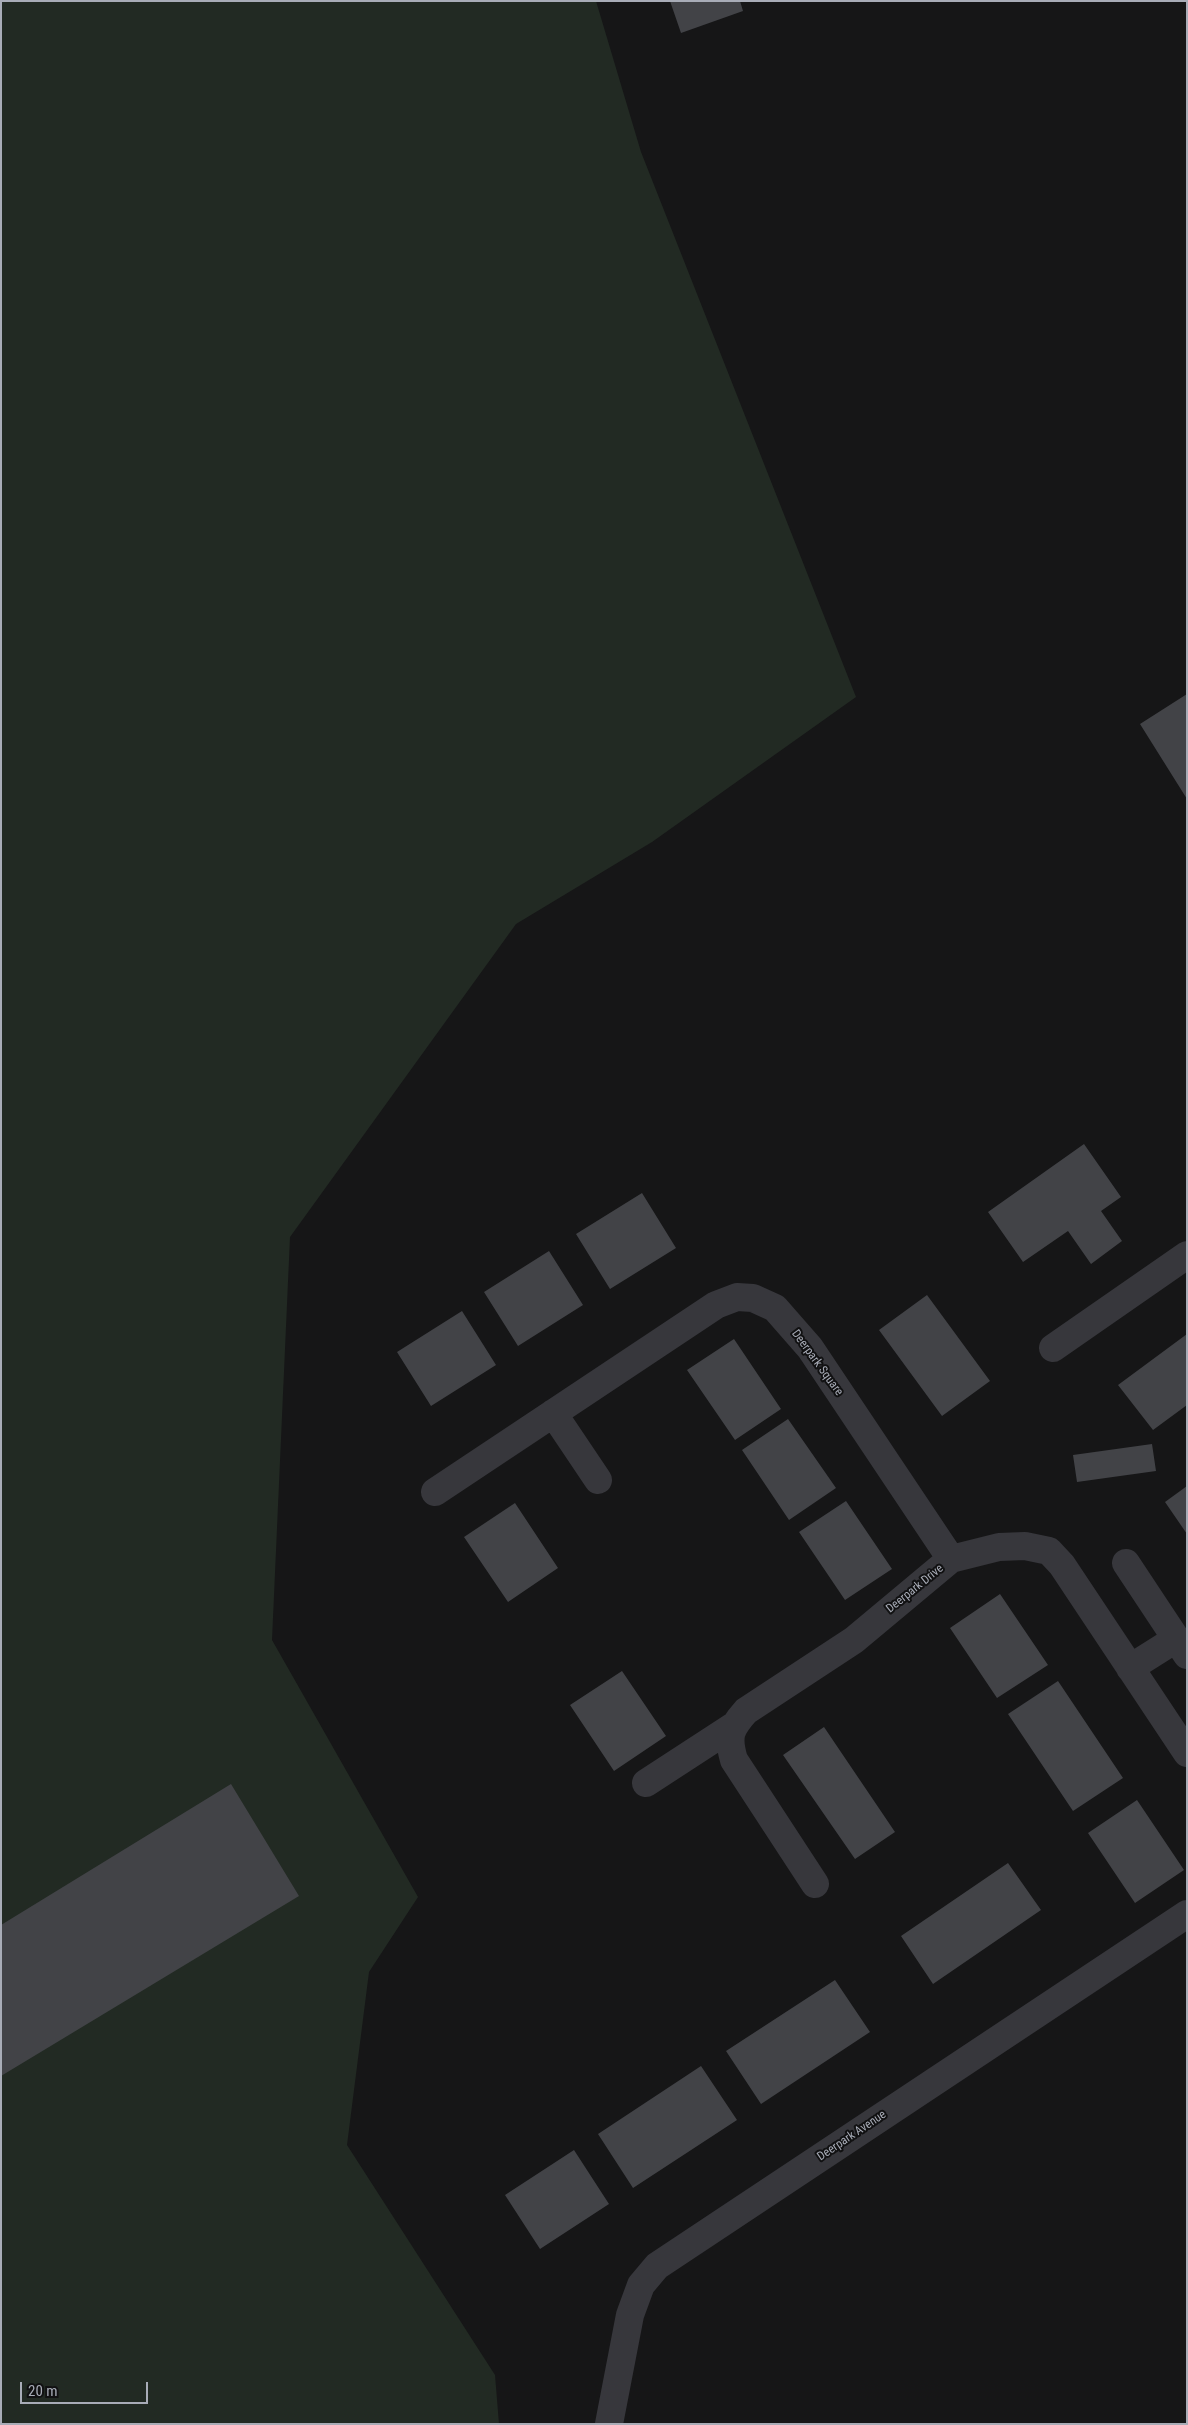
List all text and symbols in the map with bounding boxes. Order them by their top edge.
street label: Deerpark Square [788,1327,846,1399]
street label: Deerpark Drive [884,1562,946,1616]
street label: Deerpark Avenue [815,2108,889,2164]
scale bar [22,2372,150,2404]
text: 20 m [28,2382,58,2400]

